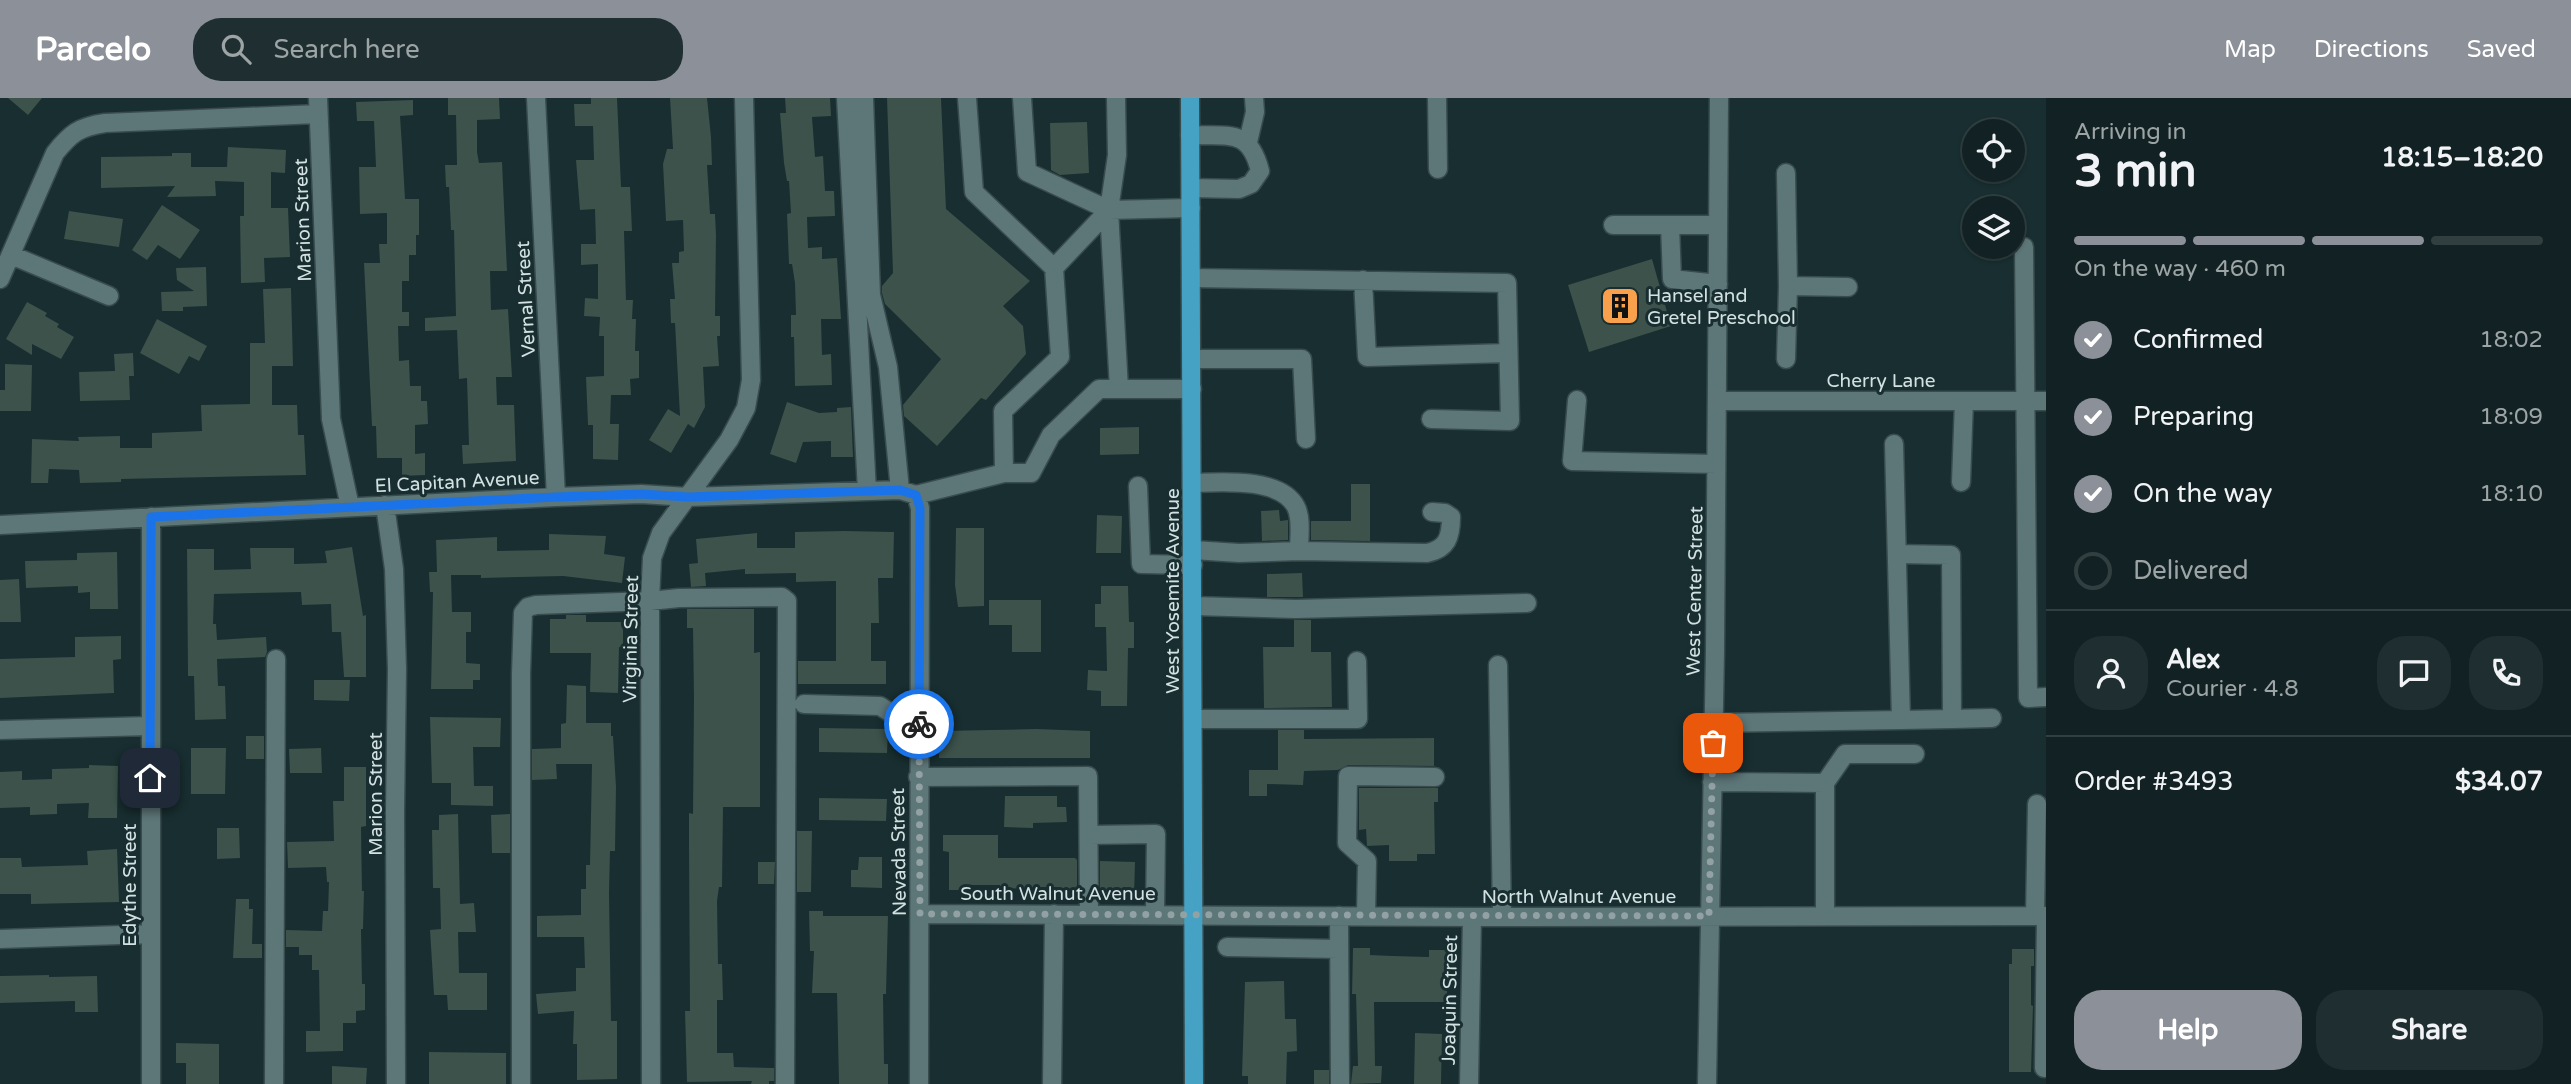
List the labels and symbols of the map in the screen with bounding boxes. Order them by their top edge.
street label: Marion Street [290,158,316,282]
street label: Vernal Street [512,240,540,358]
building icon: Hansel and Gretel Preschool [1599,285,1641,327]
place label: Hansel and Gretel Preschool [1647,285,1796,329]
street label: Cherry Lane [1826,370,1936,392]
street label: El Capitan Avenue [374,467,540,497]
street label: West Yosemite Avenue [1162,488,1184,694]
street label: West Center Street [1683,506,1707,676]
street label: Virginia Street [619,575,643,703]
courier [884,689,954,759]
pin [1683,713,1743,773]
street label: Marion Street [365,732,387,856]
pin [120,748,180,808]
street label: Nevada Street [887,788,911,916]
street label: Edythe Street [119,823,141,947]
street label: South Walnut Avenue [960,883,1156,905]
street label: North Walnut Avenue [1482,886,1676,908]
street label: Joaquin Street [1438,935,1462,1065]

